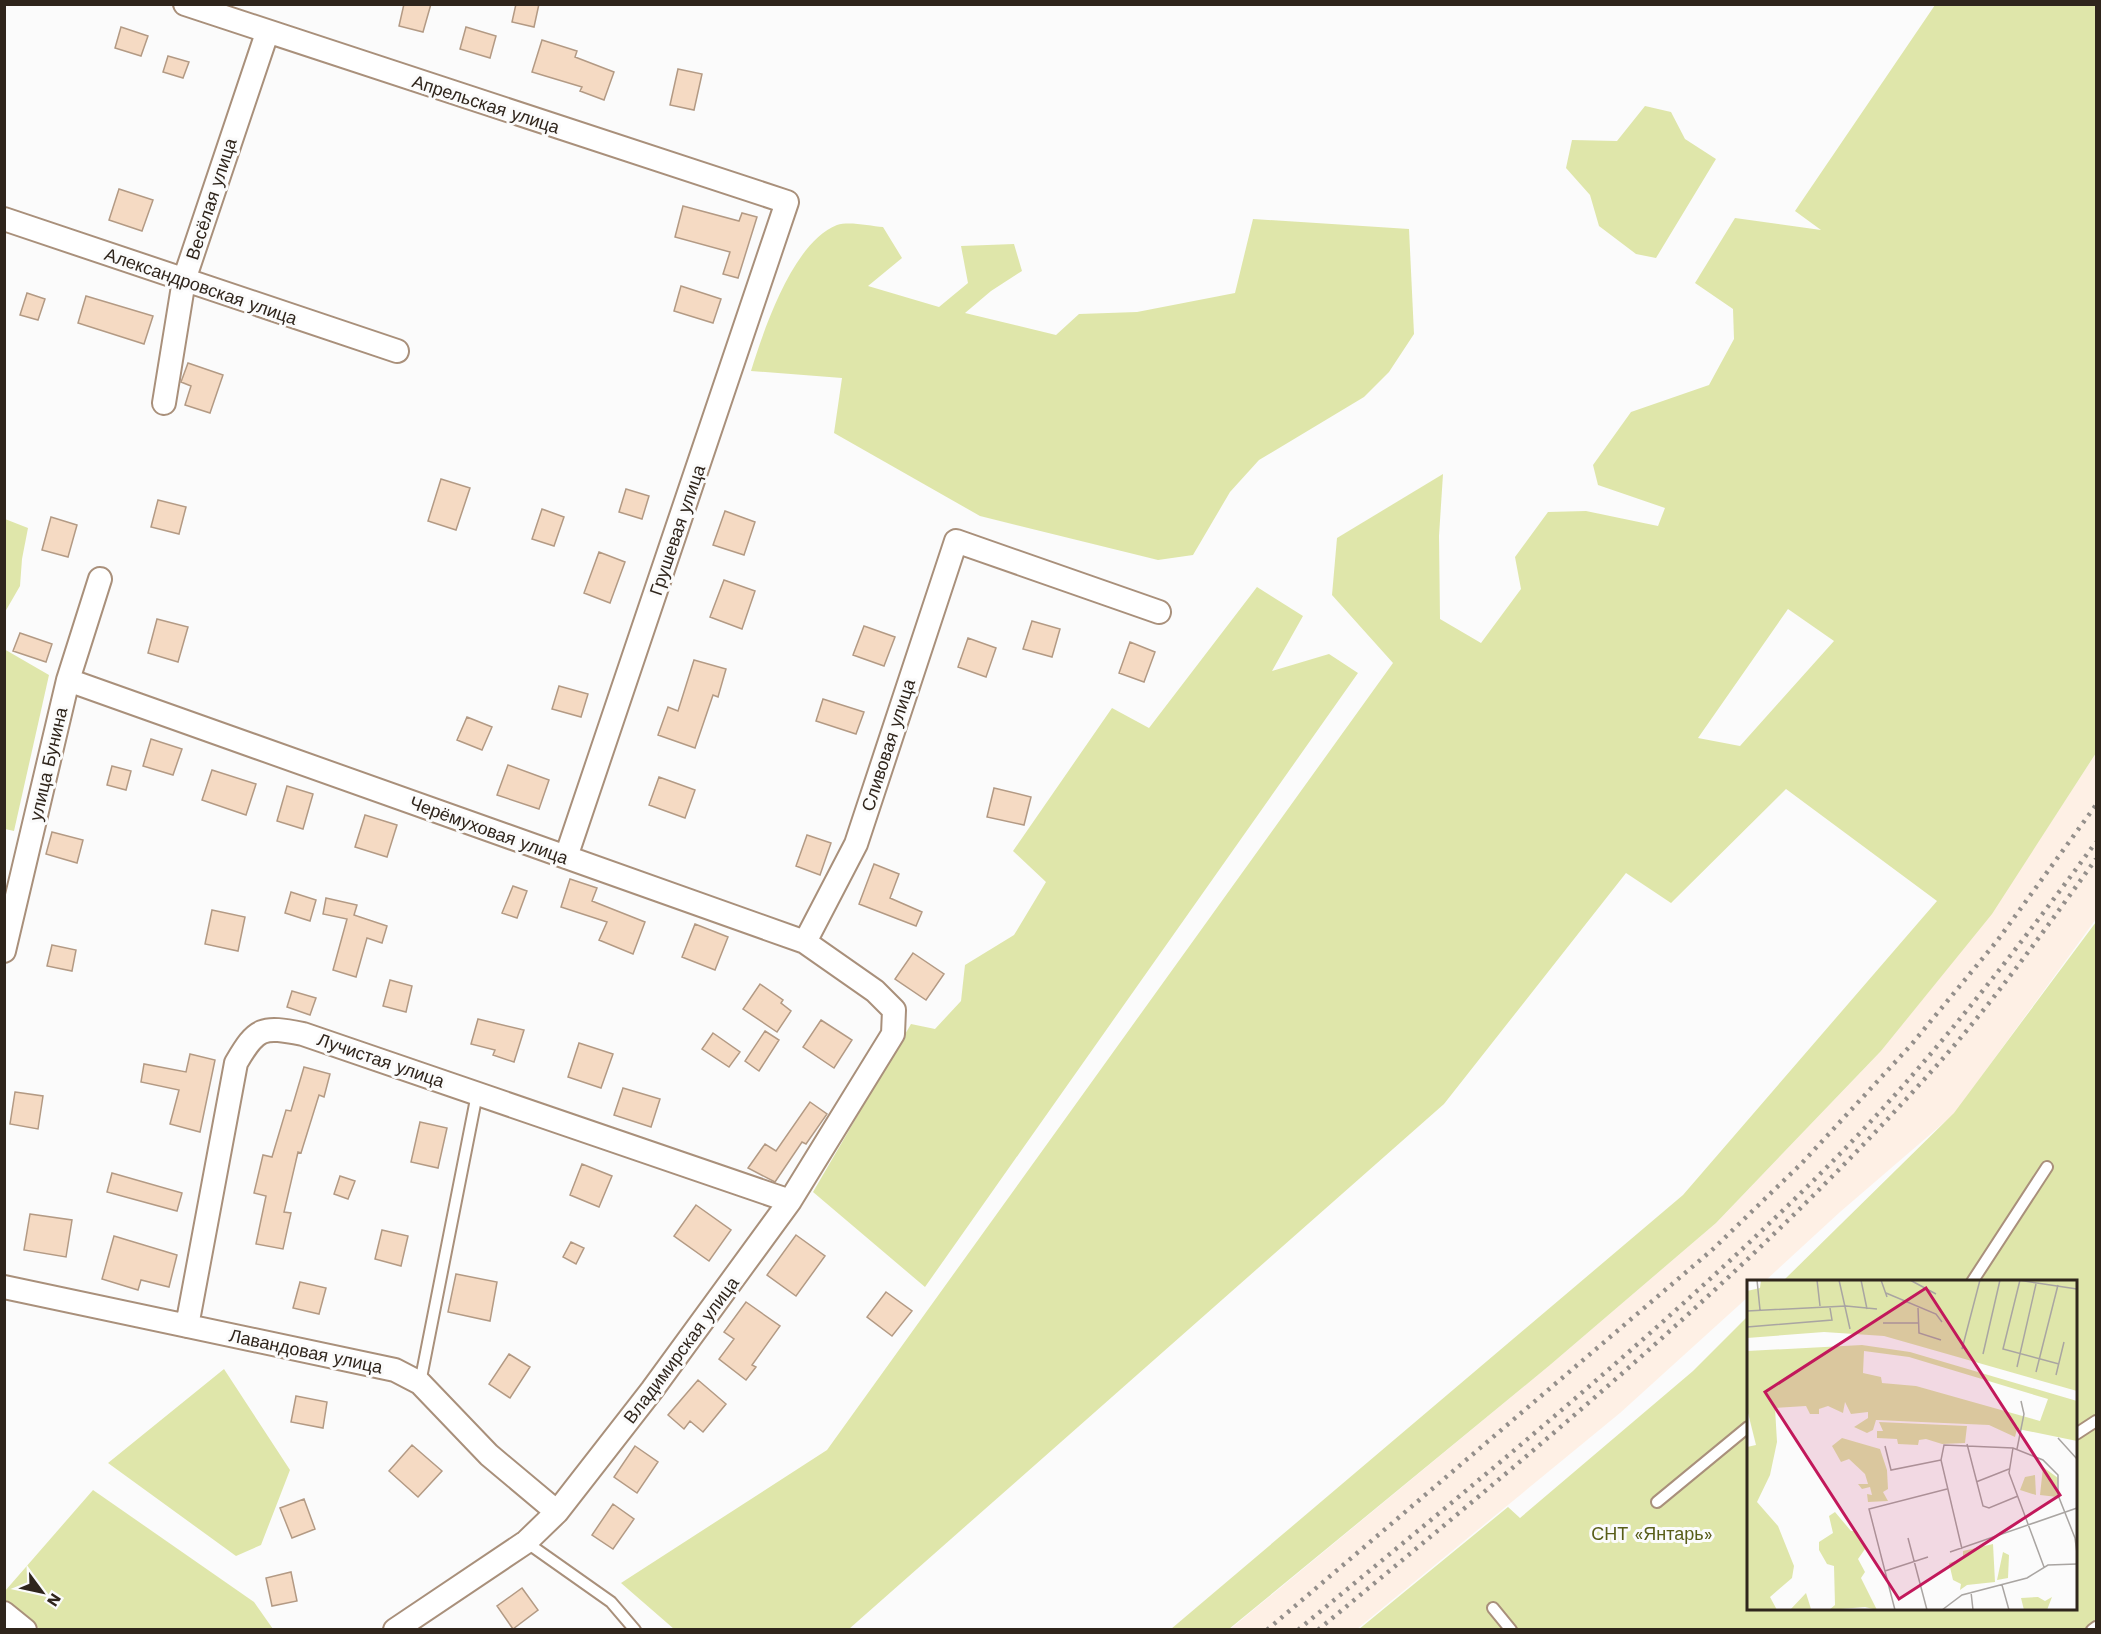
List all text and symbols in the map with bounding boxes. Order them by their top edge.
street label: Апрельская улица [410,70,563,138]
street label: Весёлая улица [181,134,241,263]
street label: Александровская улица [102,243,301,329]
street label: Грушевая улица [645,461,710,598]
street label: Сливовая улица [857,675,920,814]
street label: улица Бунина [25,704,71,823]
street label: Черёмуховая улица [407,792,572,869]
street label: Лучистая улица [315,1028,448,1092]
street label: Владимирская улица [619,1272,744,1427]
inset map [1747,1280,2077,1610]
street label: Лавандовая улица [227,1324,386,1378]
park label: СНТ «Янтарь» [1591,1523,1713,1544]
north arrow [12,1562,72,1622]
text: N [43,1590,65,1610]

